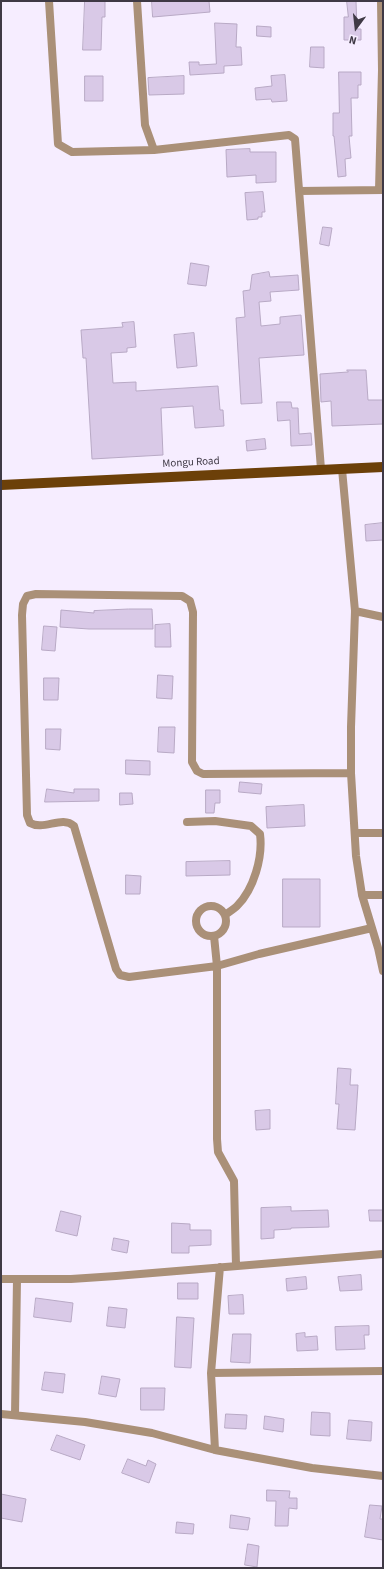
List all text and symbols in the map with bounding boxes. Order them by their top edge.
north arrow [336,8,376,48]
text: N [347,32,358,48]
street label: Mongu Road [162,455,220,471]

